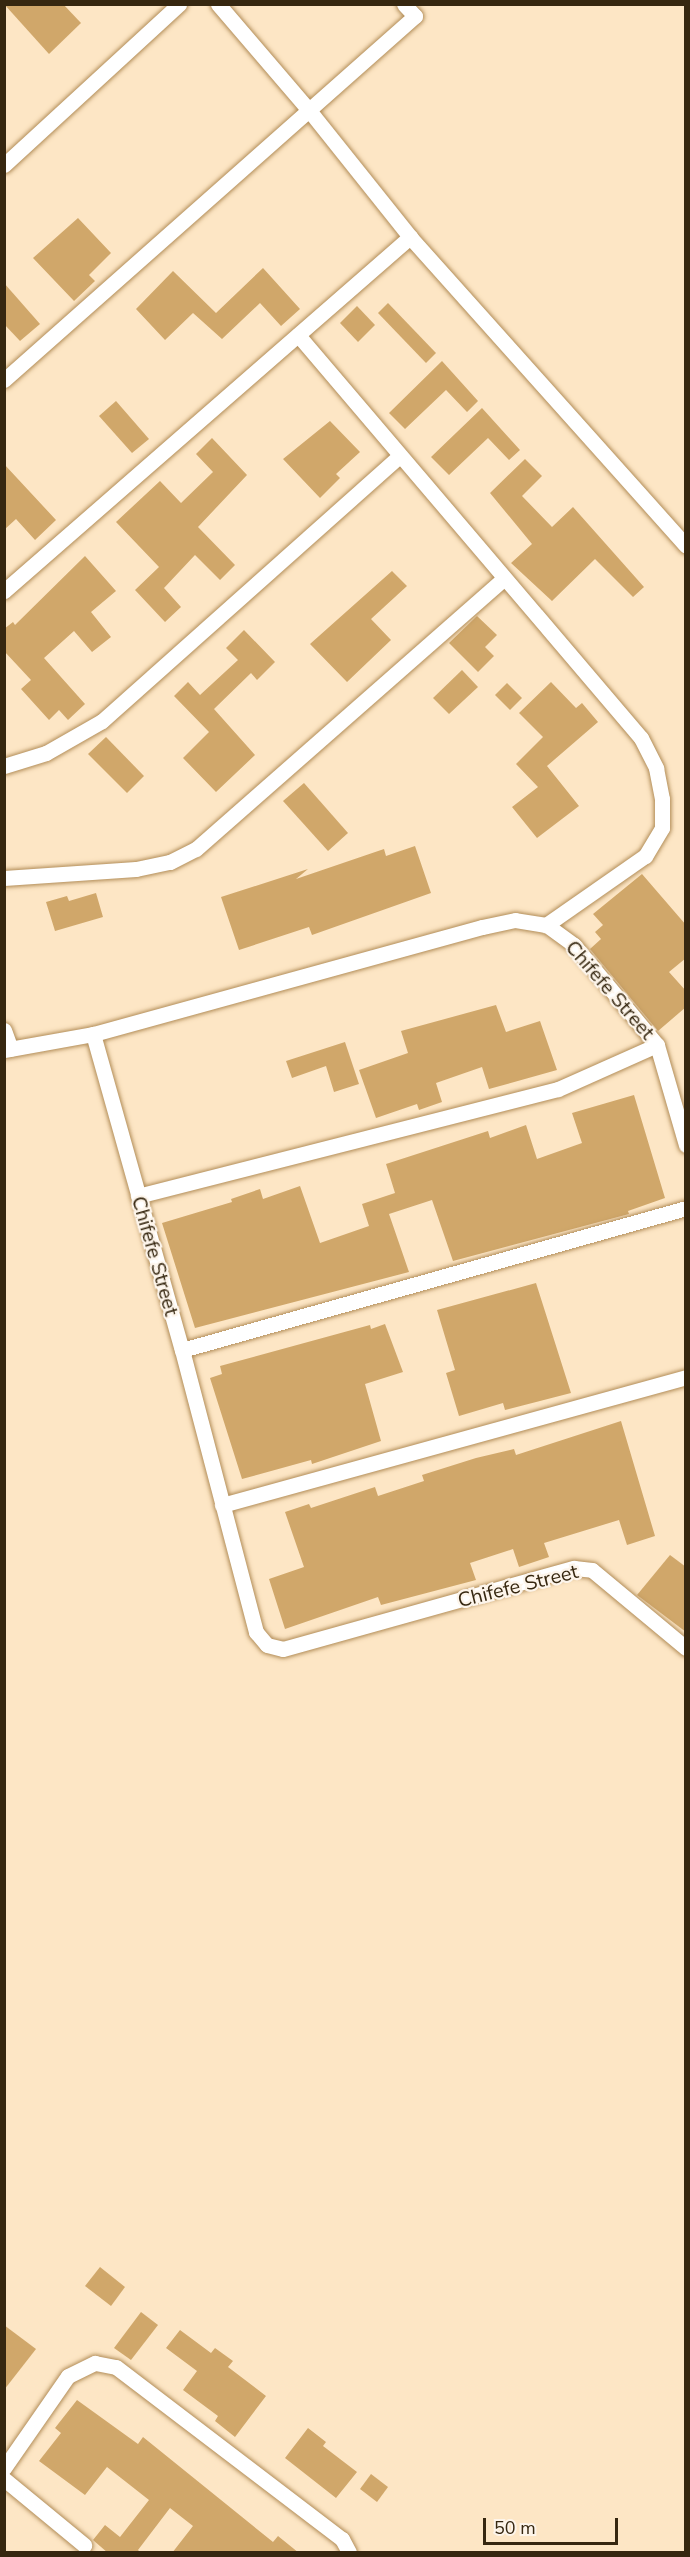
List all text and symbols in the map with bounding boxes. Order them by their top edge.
street label: Chifefe Street [561,936,659,1044]
street label: Chifefe Street [126,1193,184,1319]
street label: Chifefe Street [455,1559,581,1613]
scale bar [486,2506,621,2544]
text: 50 m [494,2516,536,2540]

